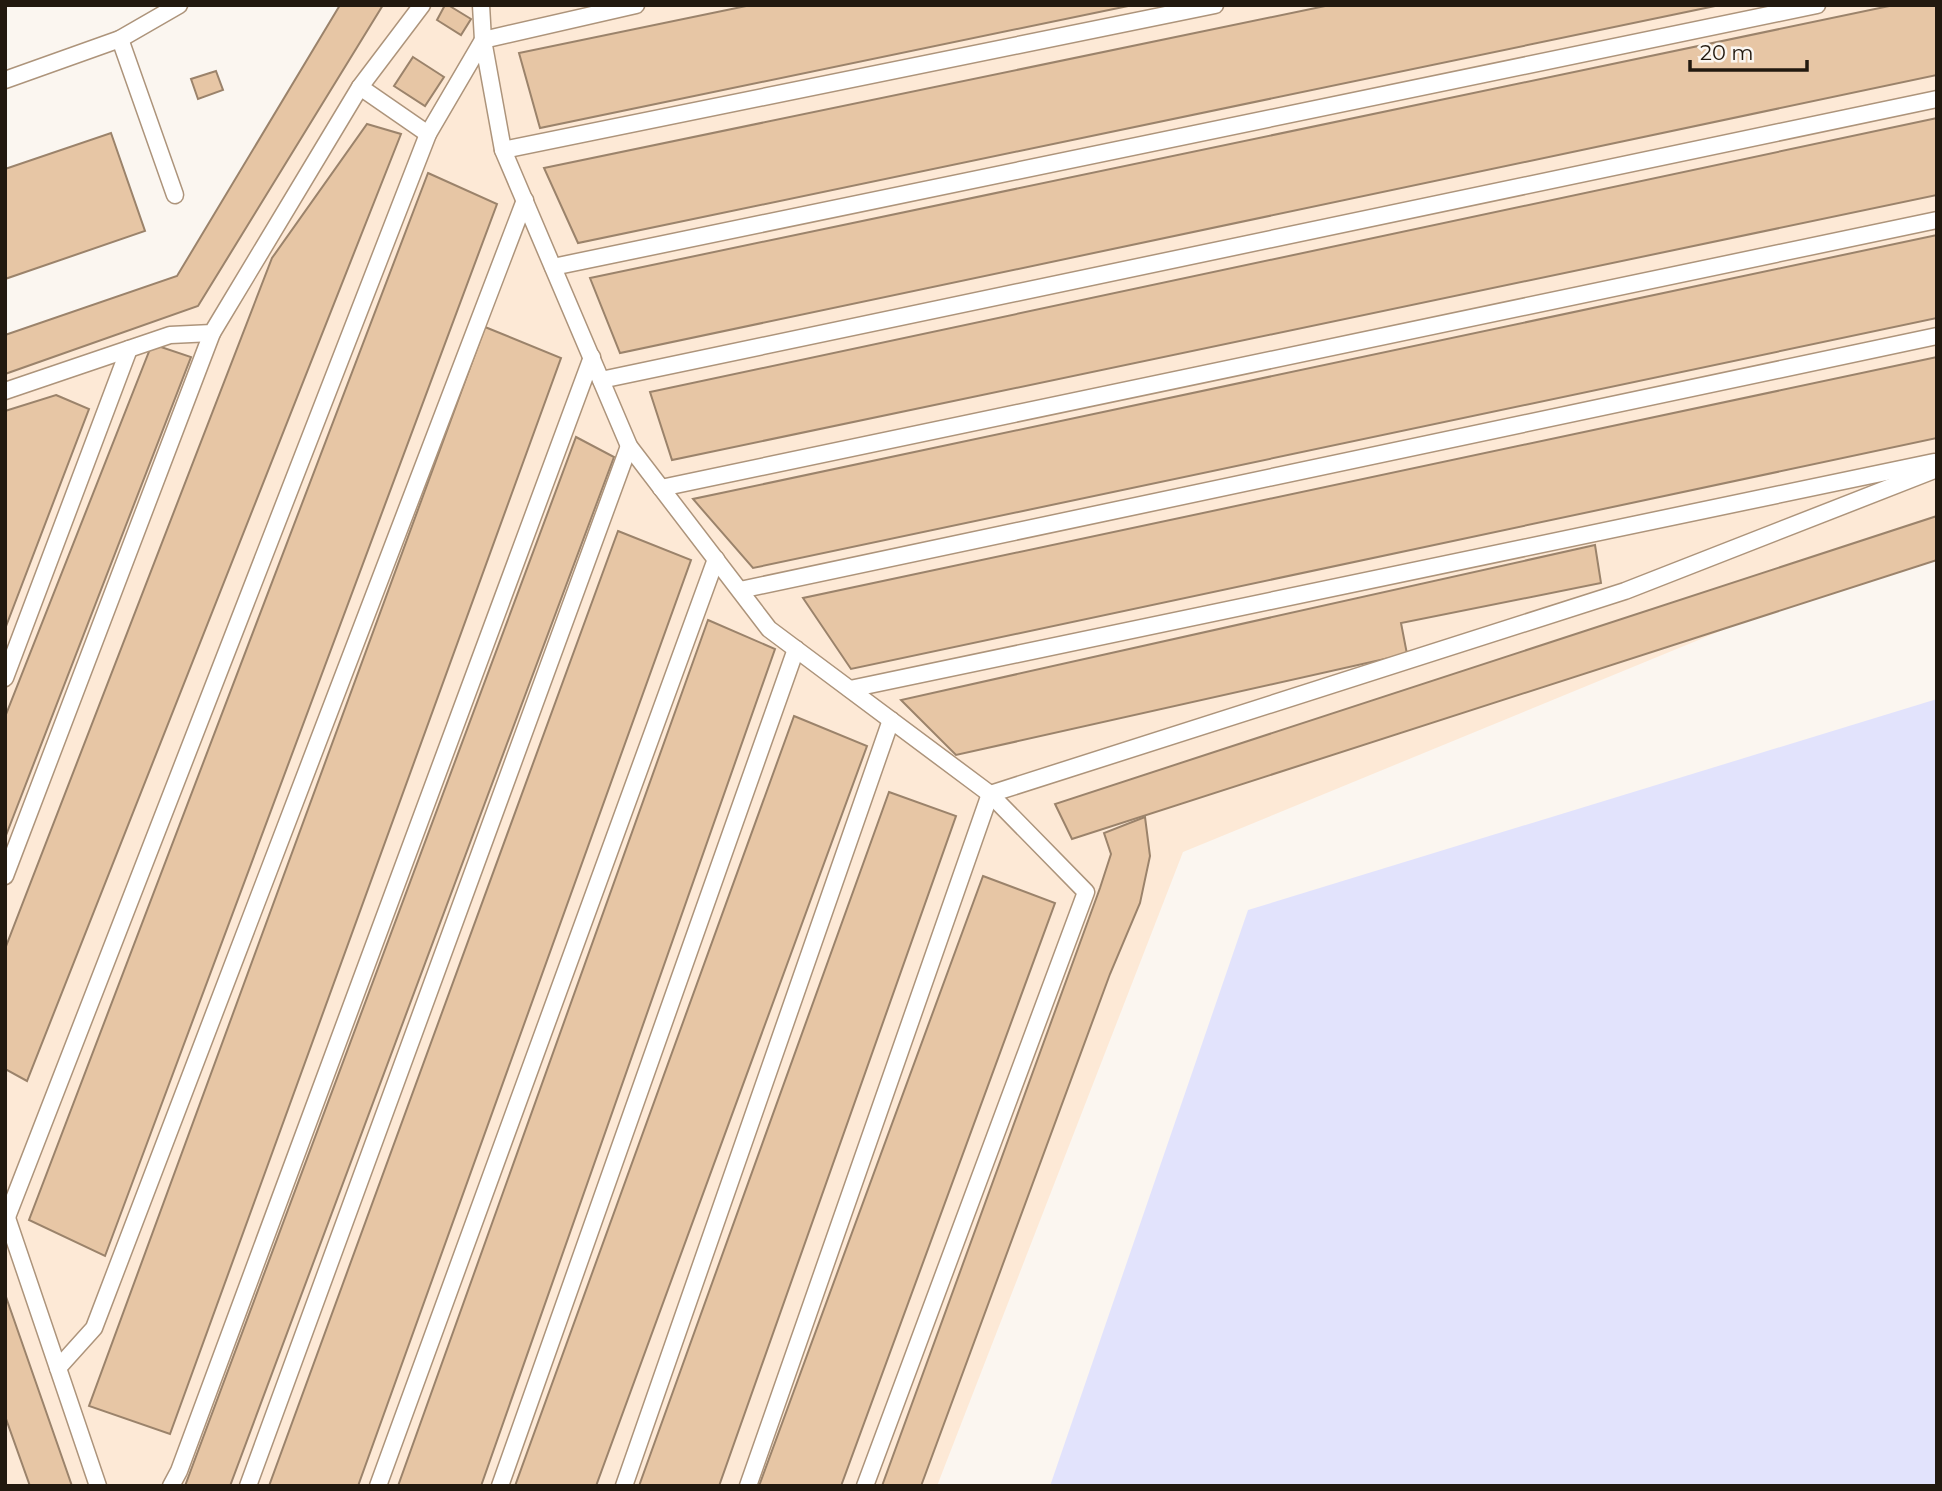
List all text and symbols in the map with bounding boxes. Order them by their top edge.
scale bar [1690,28,1807,72]
text: 20 m [1700,40,1754,65]

